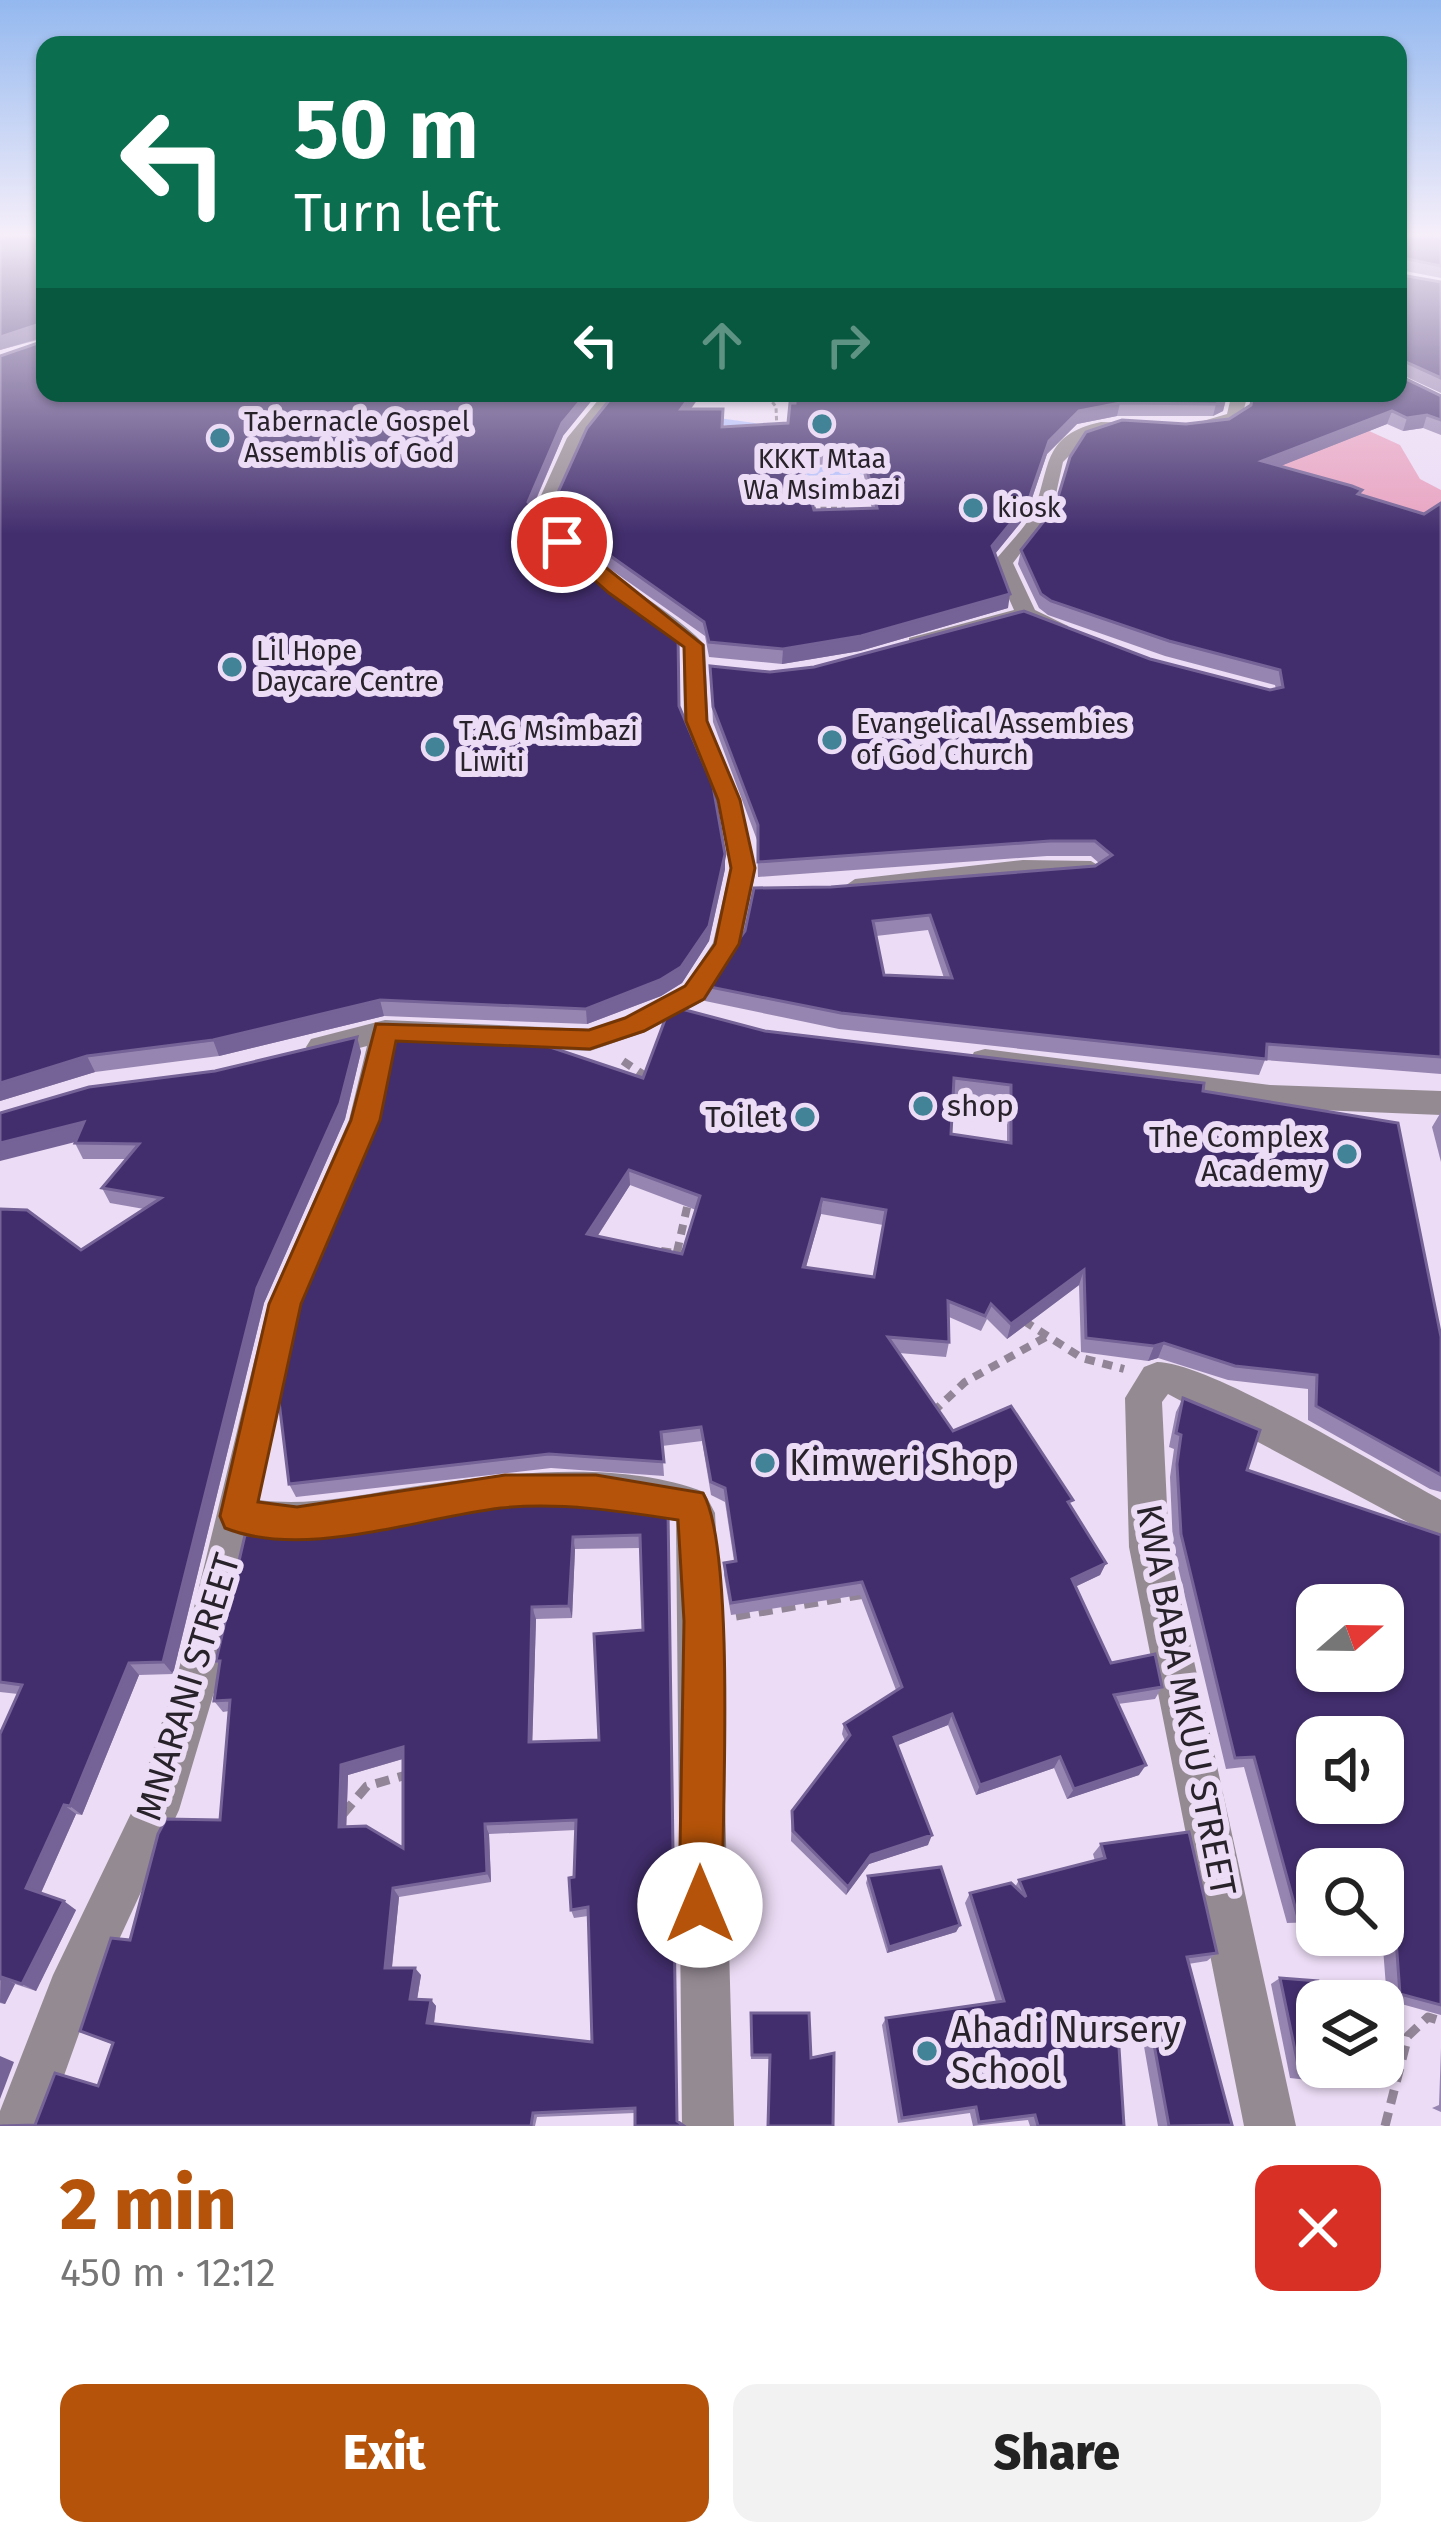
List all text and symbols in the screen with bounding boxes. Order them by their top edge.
text: 50 m [294,79,479,180]
icon: left [96,84,252,240]
text: Turn left [294,181,501,245]
icon: left [563,312,629,378]
icon: ahead [689,312,755,378]
icon: right [815,312,881,378]
place label: Tabernacle Gospel Assemblis of God [244,406,470,469]
marker: KKKT Mtaa Wa Msimbazi [809,411,835,437]
marker: Tabernacle Gospel Assemblis of God [207,425,233,451]
place label: KKKT Mtaa Wa Msimbazi [743,443,901,506]
pin [511,491,613,593]
place label: kiosk [997,492,1061,524]
marker: kiosk [960,495,986,521]
icon: arrive [529,509,595,575]
place label: Lil Hope Daycare Centre [256,635,439,698]
marker: Lil Hope Daycare Centre [219,654,245,680]
place label: Evangelical Assembies of God Church [856,708,1128,771]
place label: T.A.G Msimbazi Liwiti [459,715,638,778]
marker: Evangelical Assembies of God Church [819,727,845,753]
marker: T.A.G Msimbazi Liwiti [422,734,448,760]
place label: shop [947,1088,1014,1124]
marker: shop [910,1093,936,1119]
place label: Toilet [705,1099,781,1135]
marker: Toilet [792,1104,818,1130]
place label: The Complex Academy [1149,1119,1323,1189]
marker: The Complex Academy [1334,1141,1360,1167]
place label: Kimweri Shop [789,1441,1013,1485]
marker: Kimweri Shop [752,1450,778,1476]
street label: KWA BABA MKUU STREET [1126,1501,1246,1900]
street label: MNARANI STREET [127,1548,250,1826]
north arrow [1296,1584,1404,1692]
map controls [1296,1584,1404,2088]
button: sound [1296,1716,1404,1824]
position arrow [637,1842,763,1968]
button: search [1296,1848,1404,1956]
button: layers [1296,1980,1404,2088]
place label: Ahadi Nursery School [951,2008,1181,2093]
marker: Ahadi Nursery School [914,2038,940,2064]
text: 2 min [60,2162,236,2248]
button: close [1255,2165,1381,2291]
text: 450 m · 12:12 [60,2250,276,2296]
button: Exit [60,2384,709,2522]
button: Share [733,2384,1381,2522]

